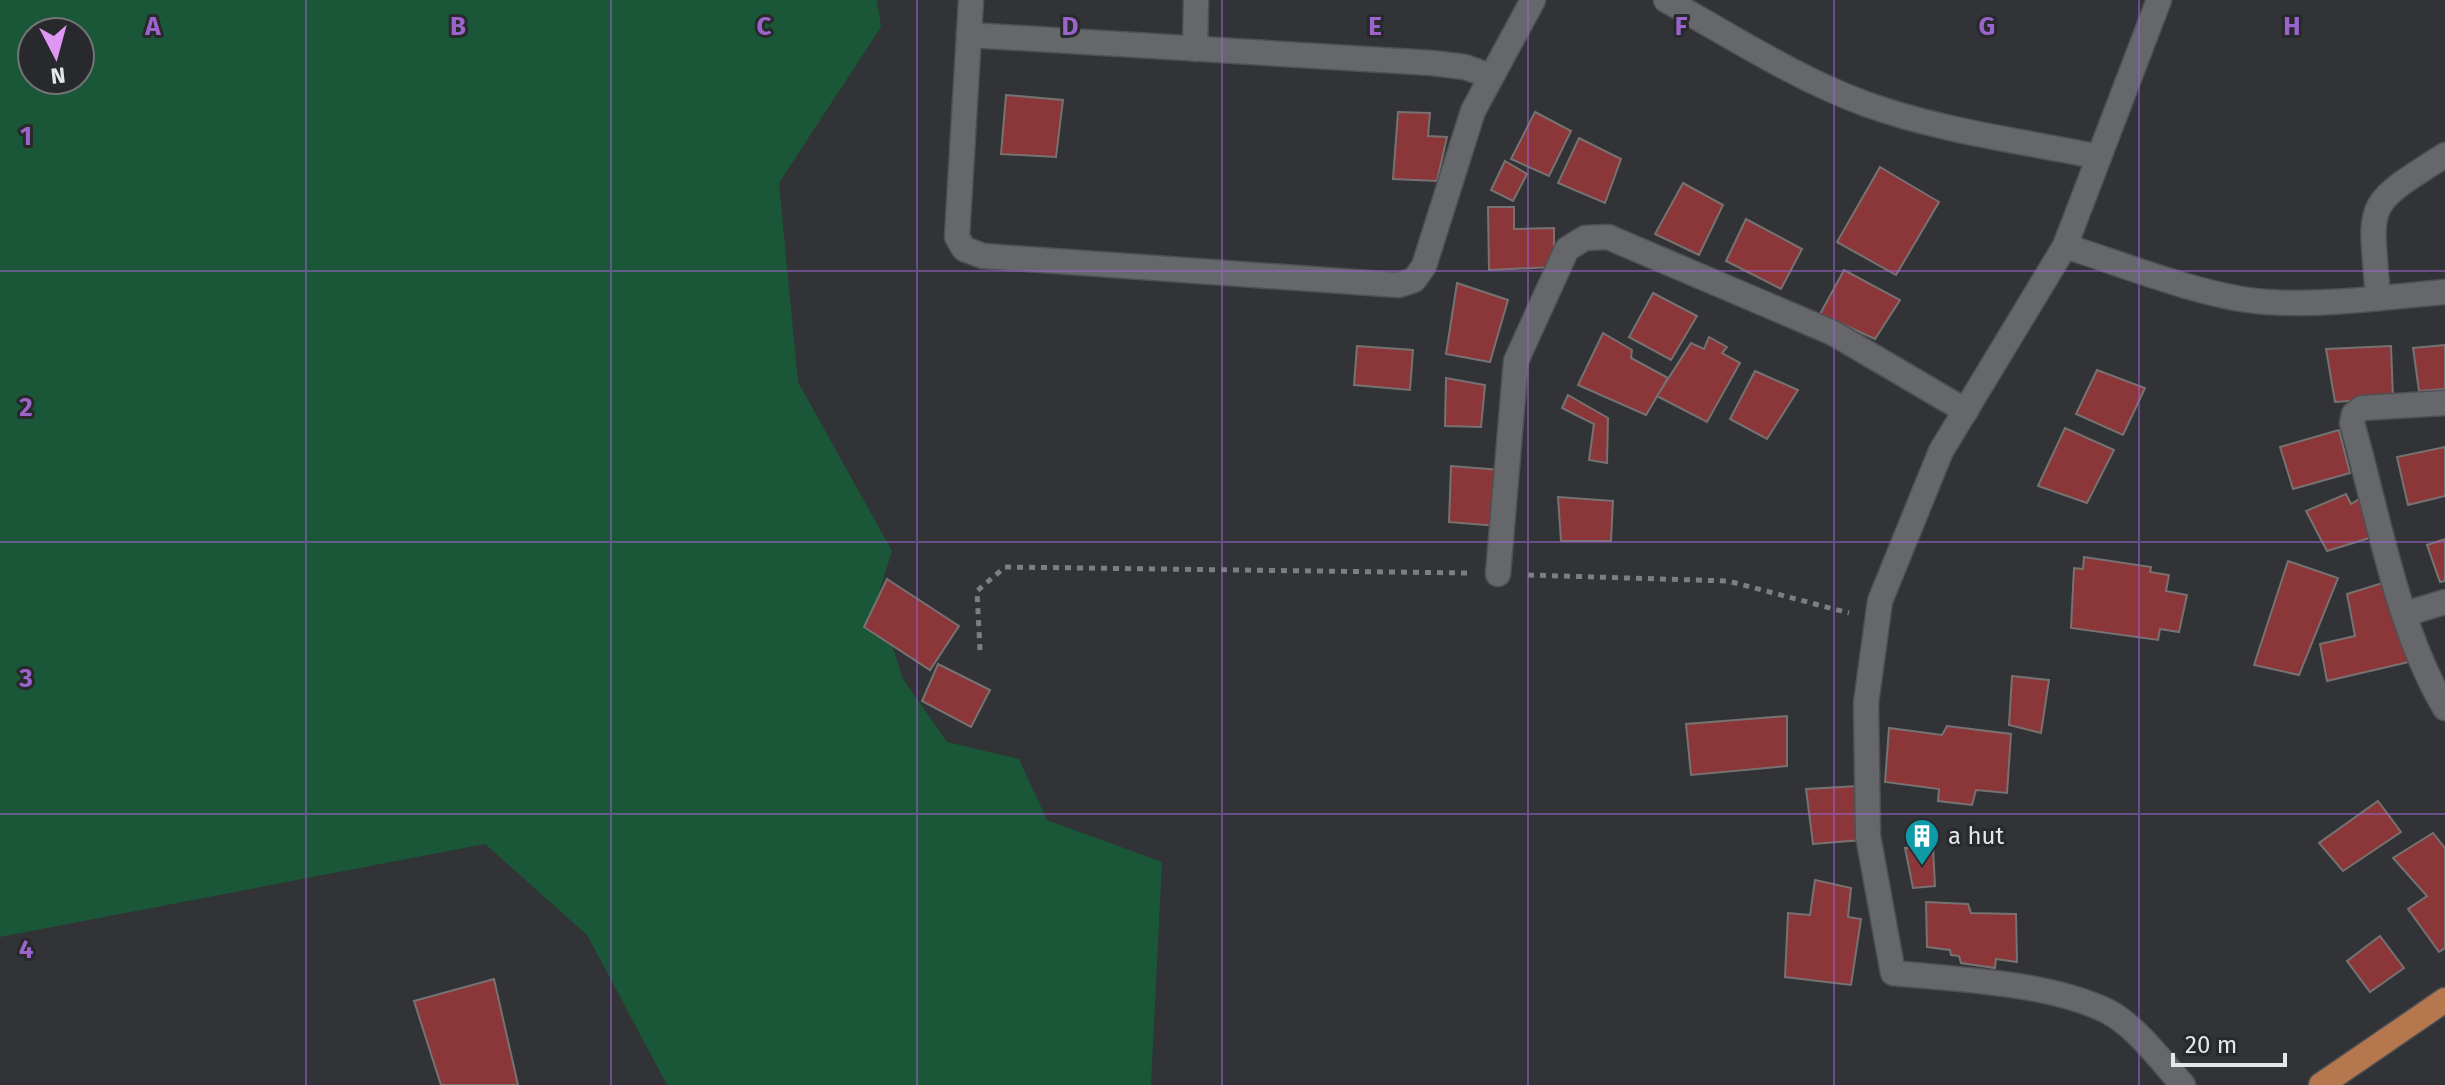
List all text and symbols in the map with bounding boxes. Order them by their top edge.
text: A [144,11,161,42]
text: B [450,11,466,42]
text: C [757,11,772,42]
text: D [1062,11,1079,42]
text: E [1368,11,1382,42]
text: F [1675,11,1688,42]
text: G [1979,11,1995,42]
text: H [2283,11,2301,42]
north arrow [16,16,96,96]
text: N [49,61,67,90]
text: 1 [20,121,32,152]
text: 2 [19,392,33,423]
text: 3 [18,663,33,694]
building icon: a hut [1903,817,1941,867]
place label: a hut [1948,822,2004,850]
text: 4 [19,934,34,965]
scale bar [2173,1017,2285,1067]
text: 20 m [2185,1031,2237,1059]

